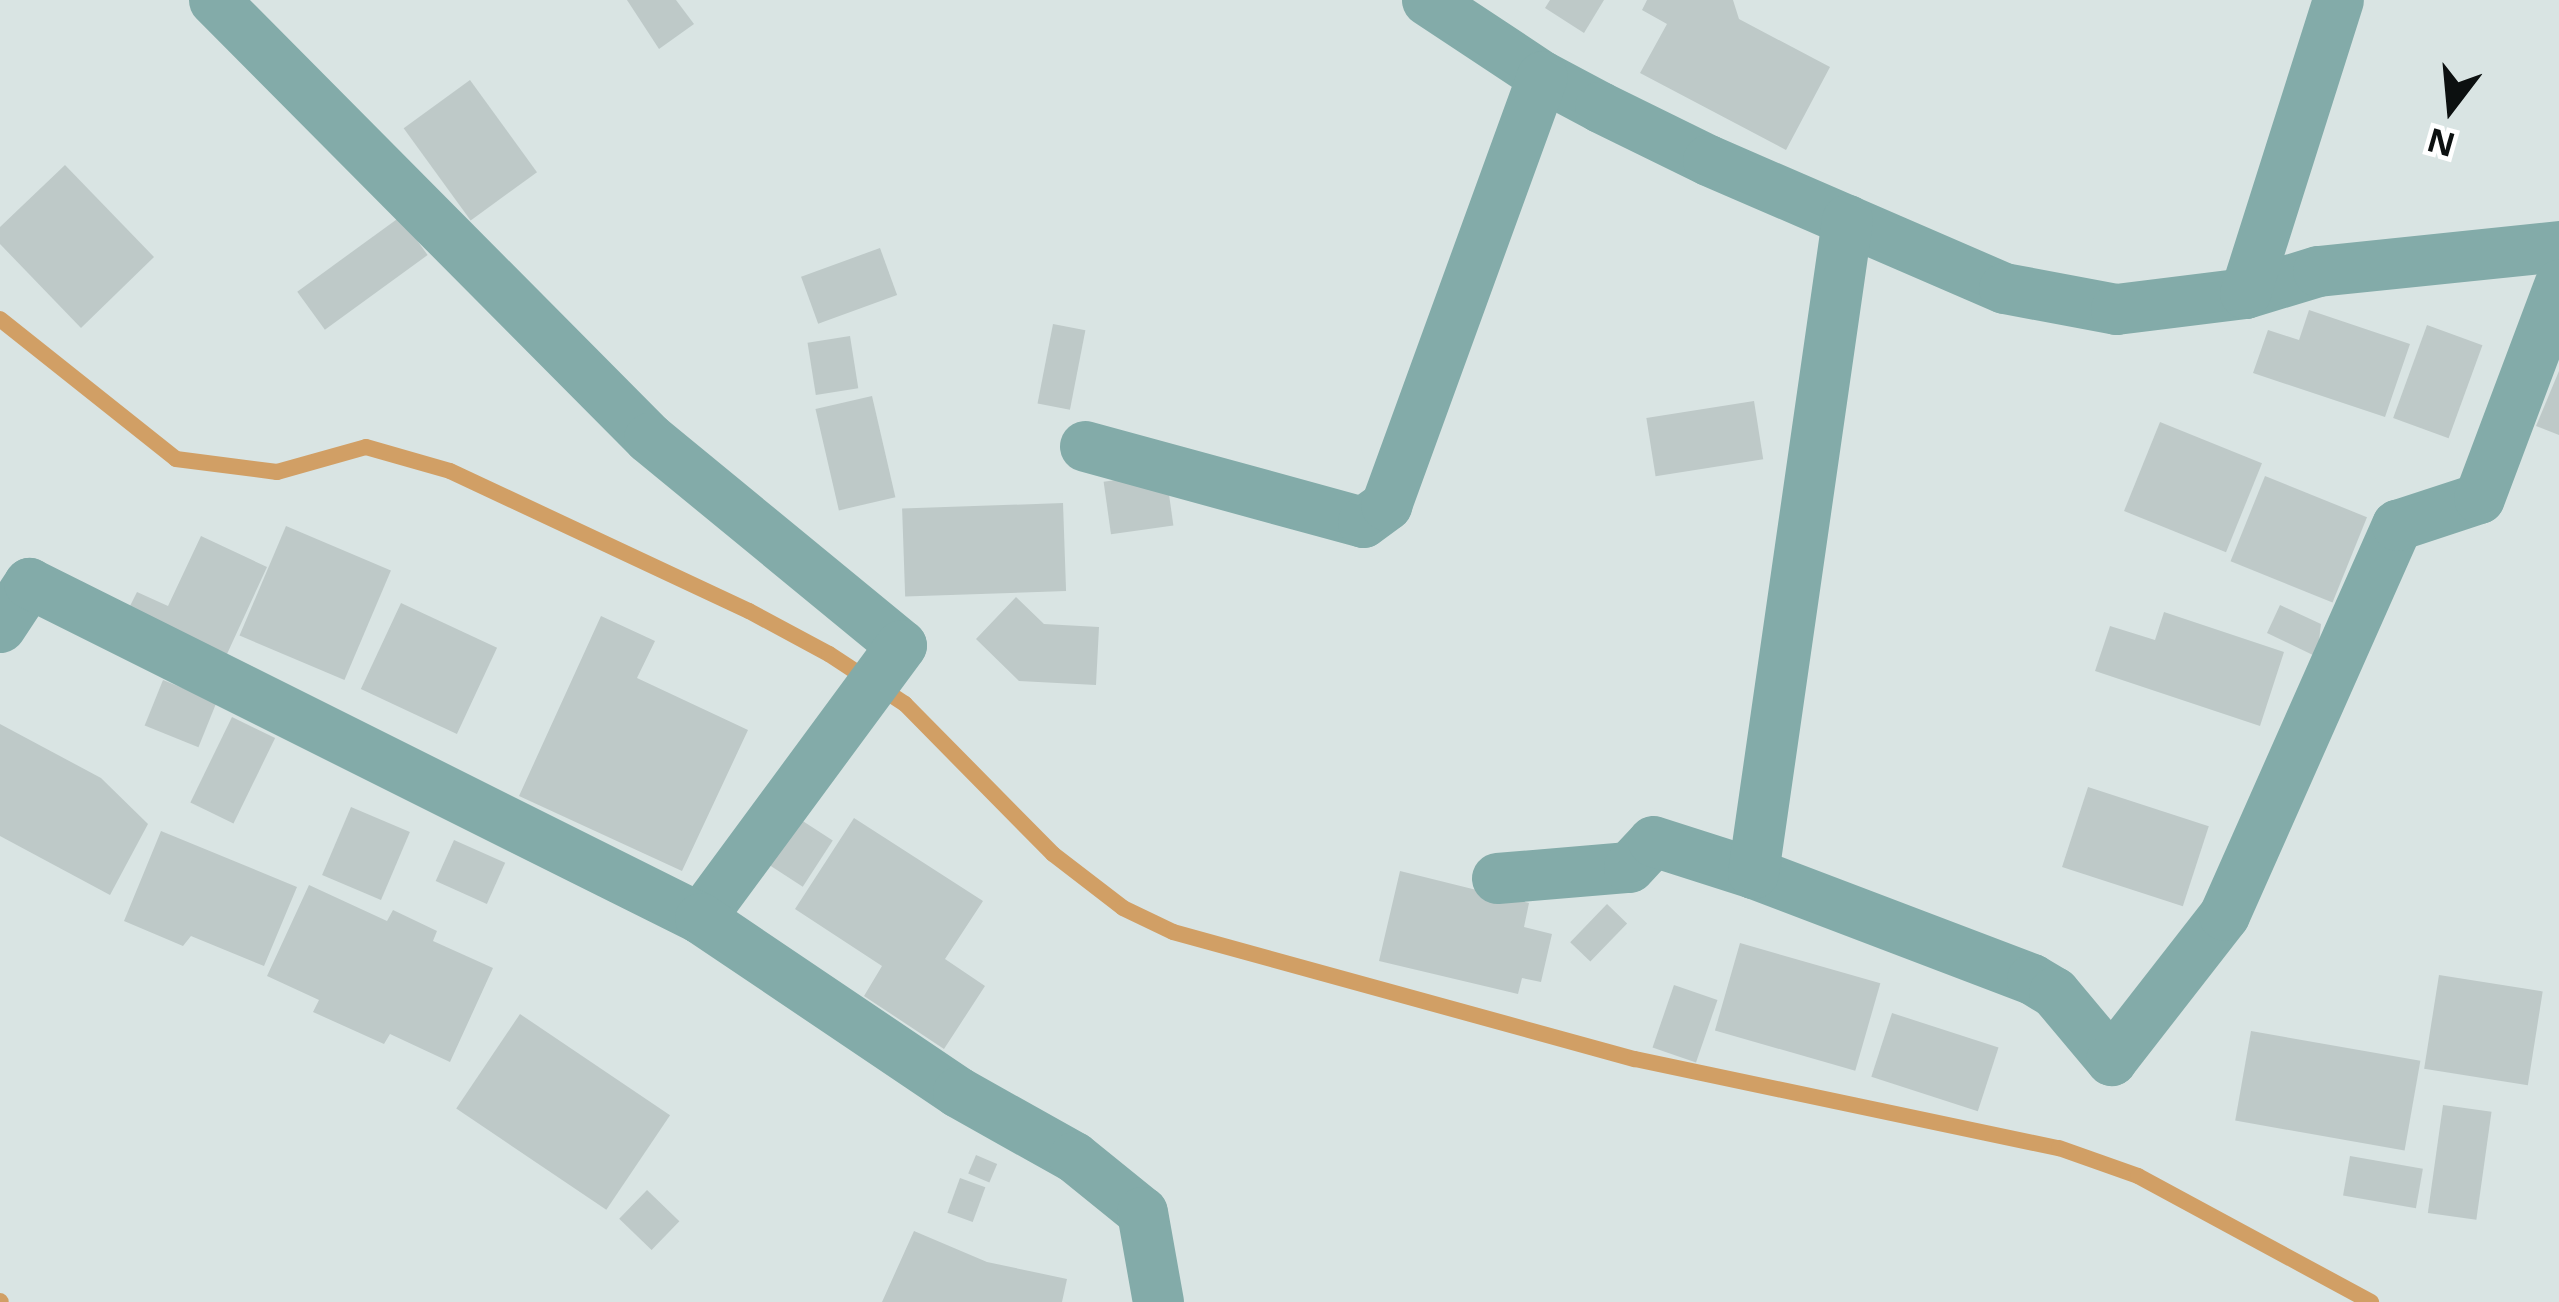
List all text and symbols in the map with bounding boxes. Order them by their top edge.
north arrow [2391,48,2511,168]
text: N [2422,118,2460,168]

